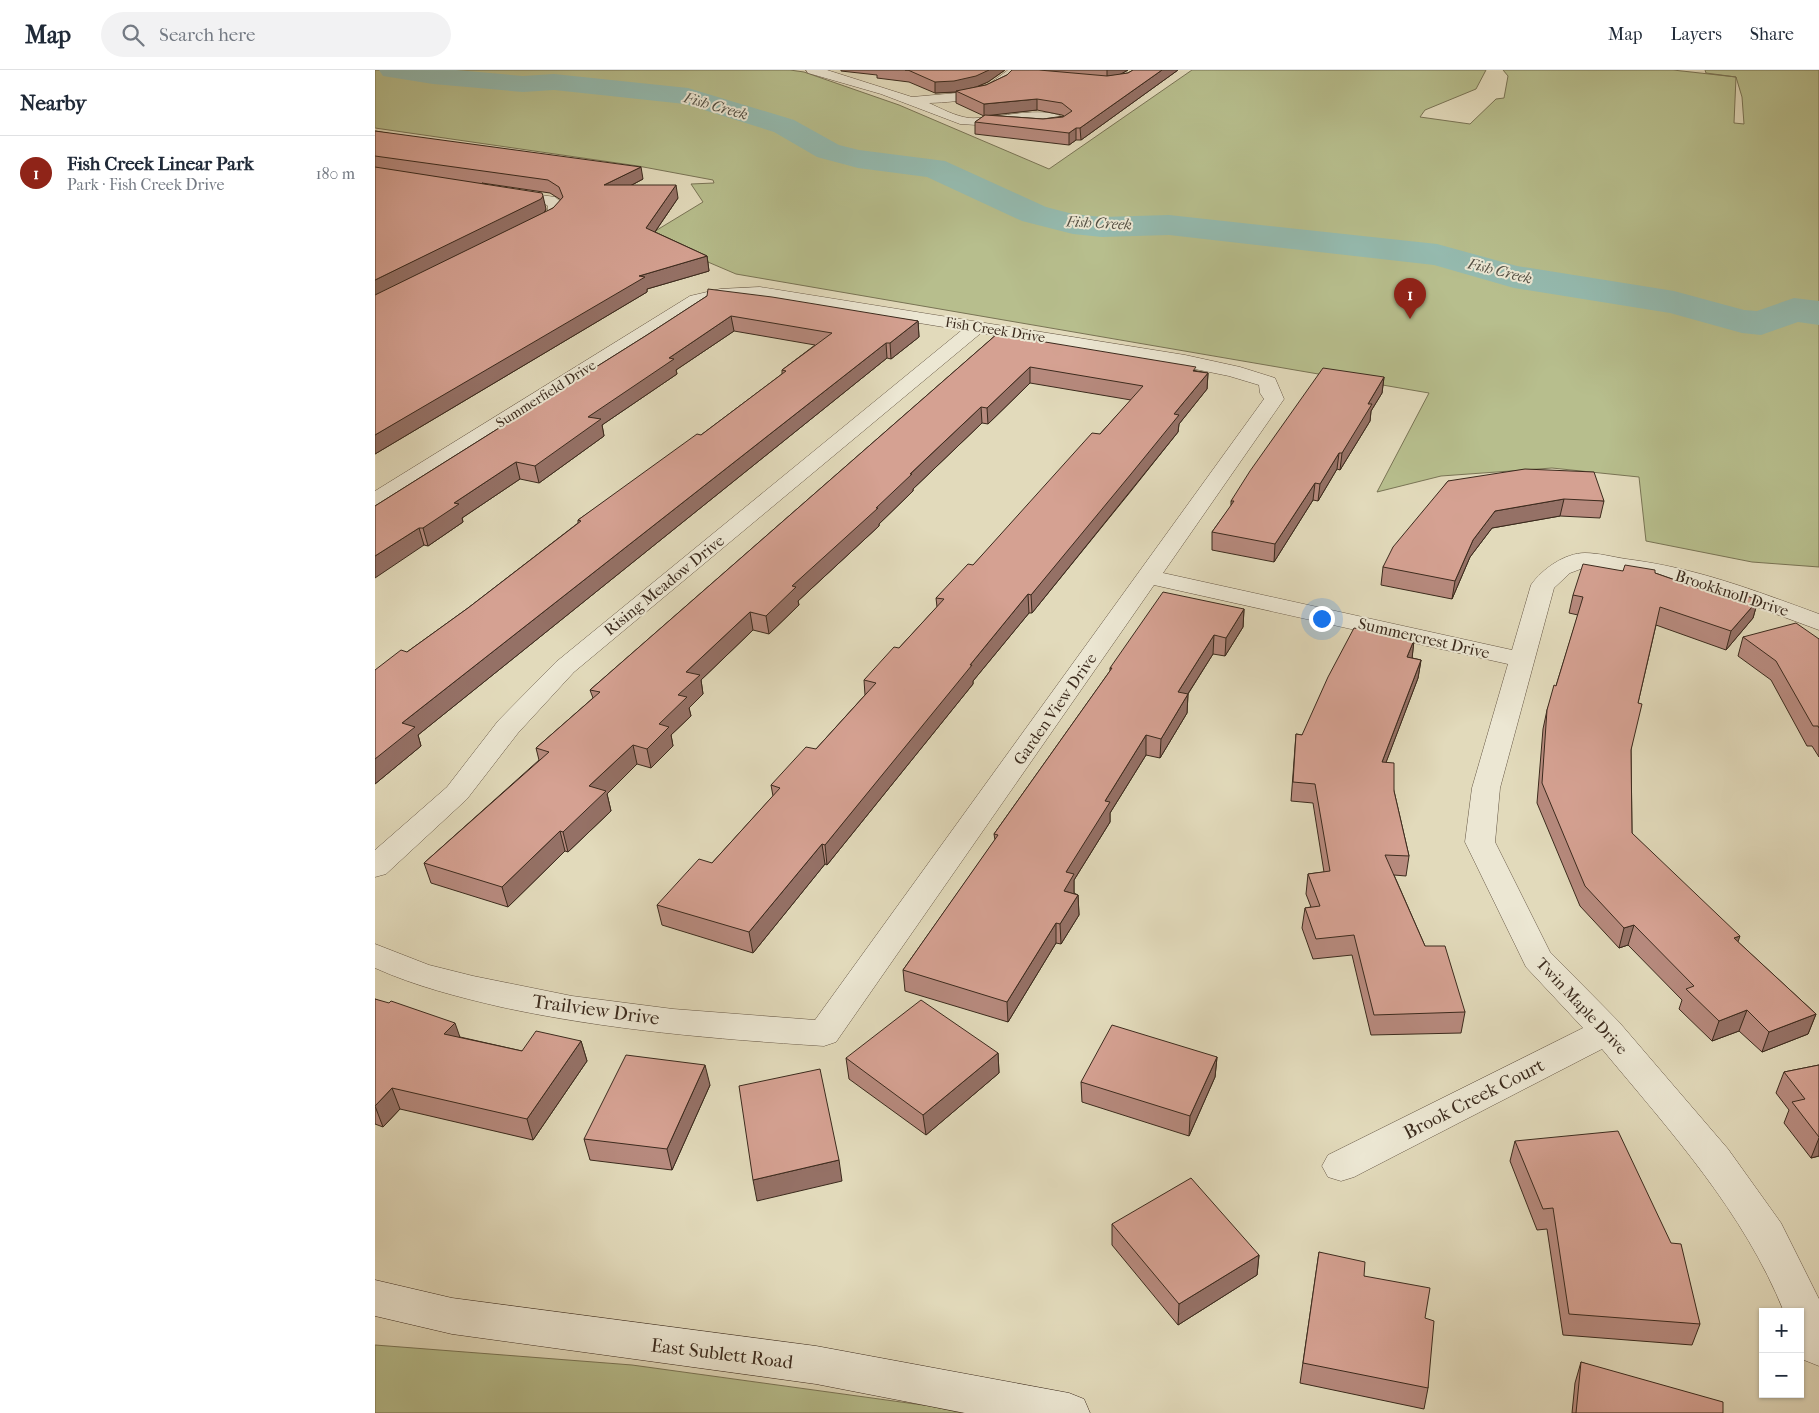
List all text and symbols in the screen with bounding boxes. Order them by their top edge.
search box [101,12,451,57]
text: Map [25,21,71,49]
icon: search [119,21,147,49]
text: Search here [159,24,255,46]
text: Map [1608,24,1642,45]
text: Layers [1670,24,1722,45]
text: Share [1750,24,1794,45]
water label: Fish Creek [681,88,750,124]
text: Nearby [20,91,86,115]
text: Fish Creek Linear Park [67,153,254,175]
text: 1 [33,164,39,183]
text: 180 m [316,164,355,183]
text: Park · Fish Creek Drive [67,175,224,194]
water label: Fish Creek [1065,212,1132,234]
water label: Fish Creek [1465,254,1534,288]
pin: 1 [1394,278,1426,319]
street label: Fish Creek Drive [944,314,1046,346]
street label: Summerfield Drive [493,356,599,432]
street label: Rising Meadow Drive [600,531,728,639]
street label: Brookknoll Drive [1673,566,1791,620]
your location [1309,606,1335,632]
street label: Summercrest Drive [1356,614,1492,662]
street label: Garden View Drive [1009,649,1101,768]
street label: Twin Maple Drive [1532,954,1632,1058]
street label: Trailview Drive [531,990,661,1030]
street label: Brook Creek Court [1400,1054,1548,1144]
map controls [1759,1308,1804,1398]
button: + [1759,1308,1804,1353]
street label: East Sublett Road [650,1334,795,1374]
button: − [1759,1353,1804,1398]

